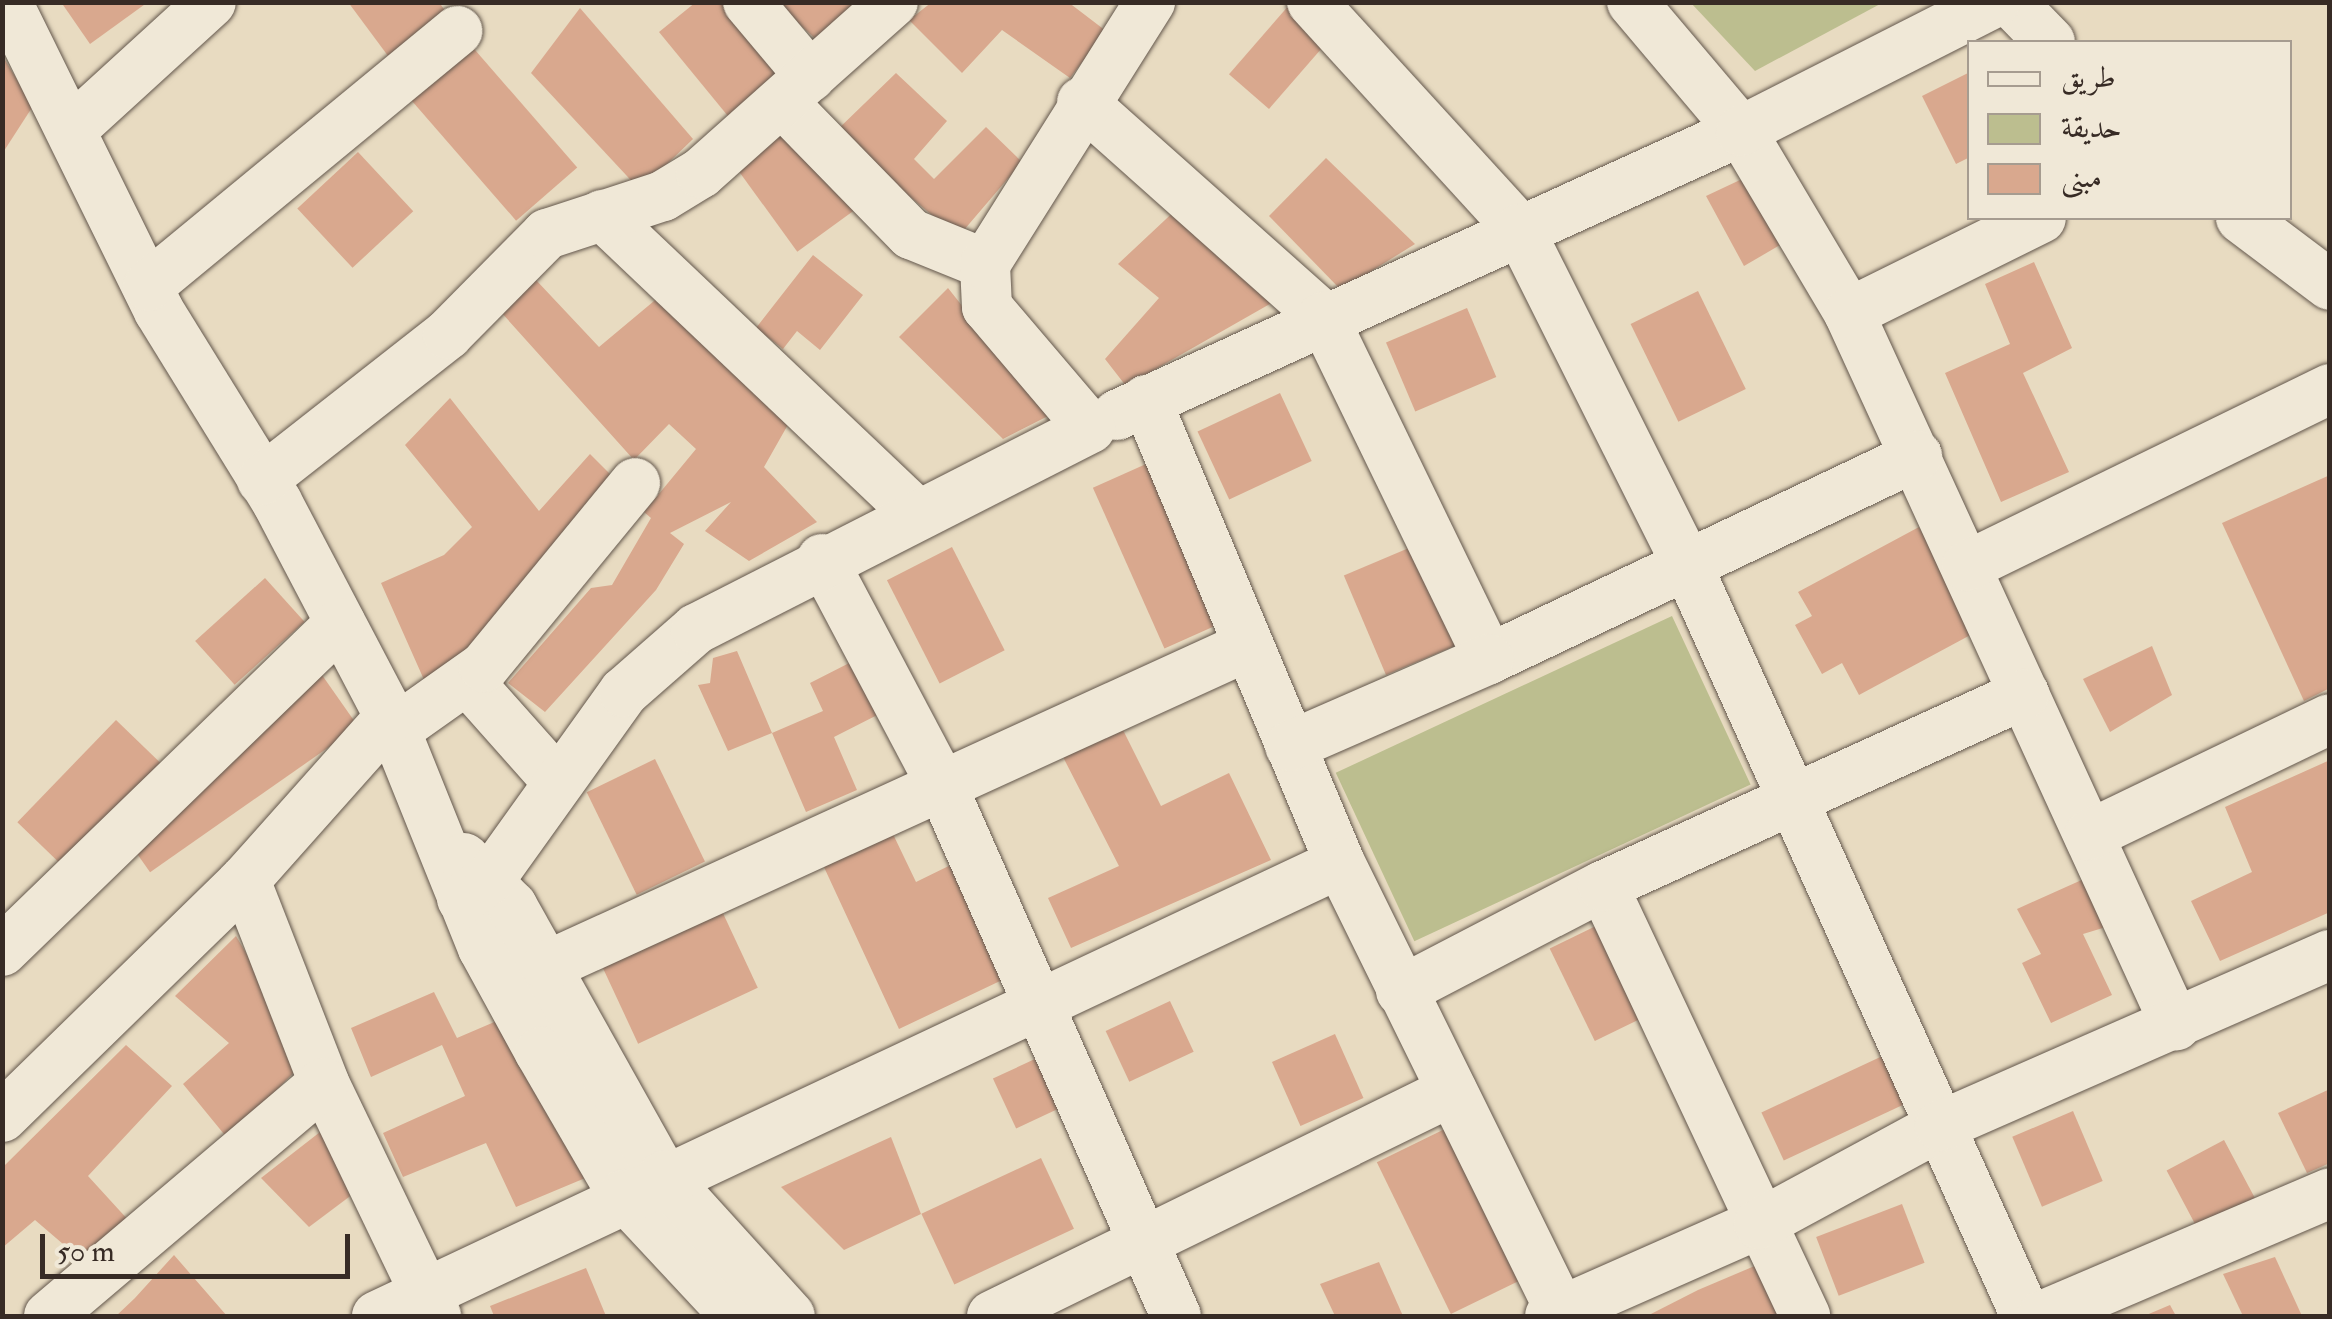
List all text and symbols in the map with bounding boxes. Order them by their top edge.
legend [1967,40,2292,220]
text: طريق [2061,59,2116,96]
text: حديقة [2061,109,2122,146]
text: مبنى [2061,159,2102,196]
scale bar [45,1214,355,1276]
text: 50 m [57,1233,115,1270]

